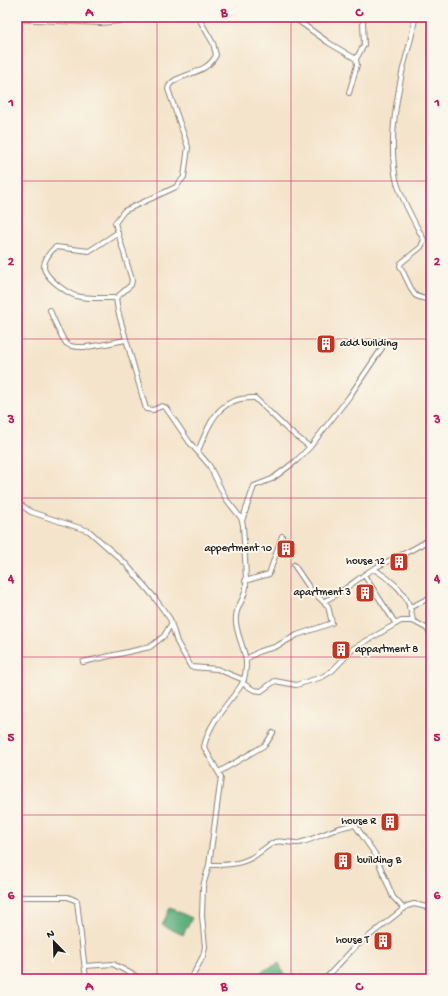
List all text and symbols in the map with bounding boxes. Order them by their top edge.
text: A [84,6,94,21]
text: B [220,6,229,21]
text: C [354,6,364,21]
text: 1 [7,96,14,111]
text: 1 [433,96,440,111]
text: 2 [8,255,15,270]
text: 2 [434,255,441,270]
building icon: add building [315,333,337,355]
place label: add building [340,338,398,350]
text: 3 [7,413,15,428]
text: 3 [433,413,441,428]
building icon: appertment 10 [275,538,297,560]
place label: appertment 10 [205,543,272,555]
building icon: house 12 [388,551,410,573]
place label: house 12 [346,556,386,568]
text: 4 [7,572,15,587]
text: 4 [433,572,441,587]
building icon: apartment 3 [354,582,376,604]
place label: apartment 3 [293,587,351,599]
building icon: appartment 8 [330,639,352,661]
place label: appartment 8 [355,644,418,656]
text: 5 [8,731,15,746]
text: 5 [434,731,441,746]
building icon: house R [379,811,401,833]
place label: house R [341,816,377,828]
building icon: building B [332,850,354,872]
place label: building B [357,855,402,867]
text: 6 [8,889,15,904]
text: 6 [434,889,441,904]
north arrow [34,922,74,962]
text: N [45,928,57,942]
building icon: house T [372,930,394,952]
place label: house T [336,935,370,947]
text: A [84,980,94,995]
text: B [220,980,229,995]
text: C [354,980,364,995]

